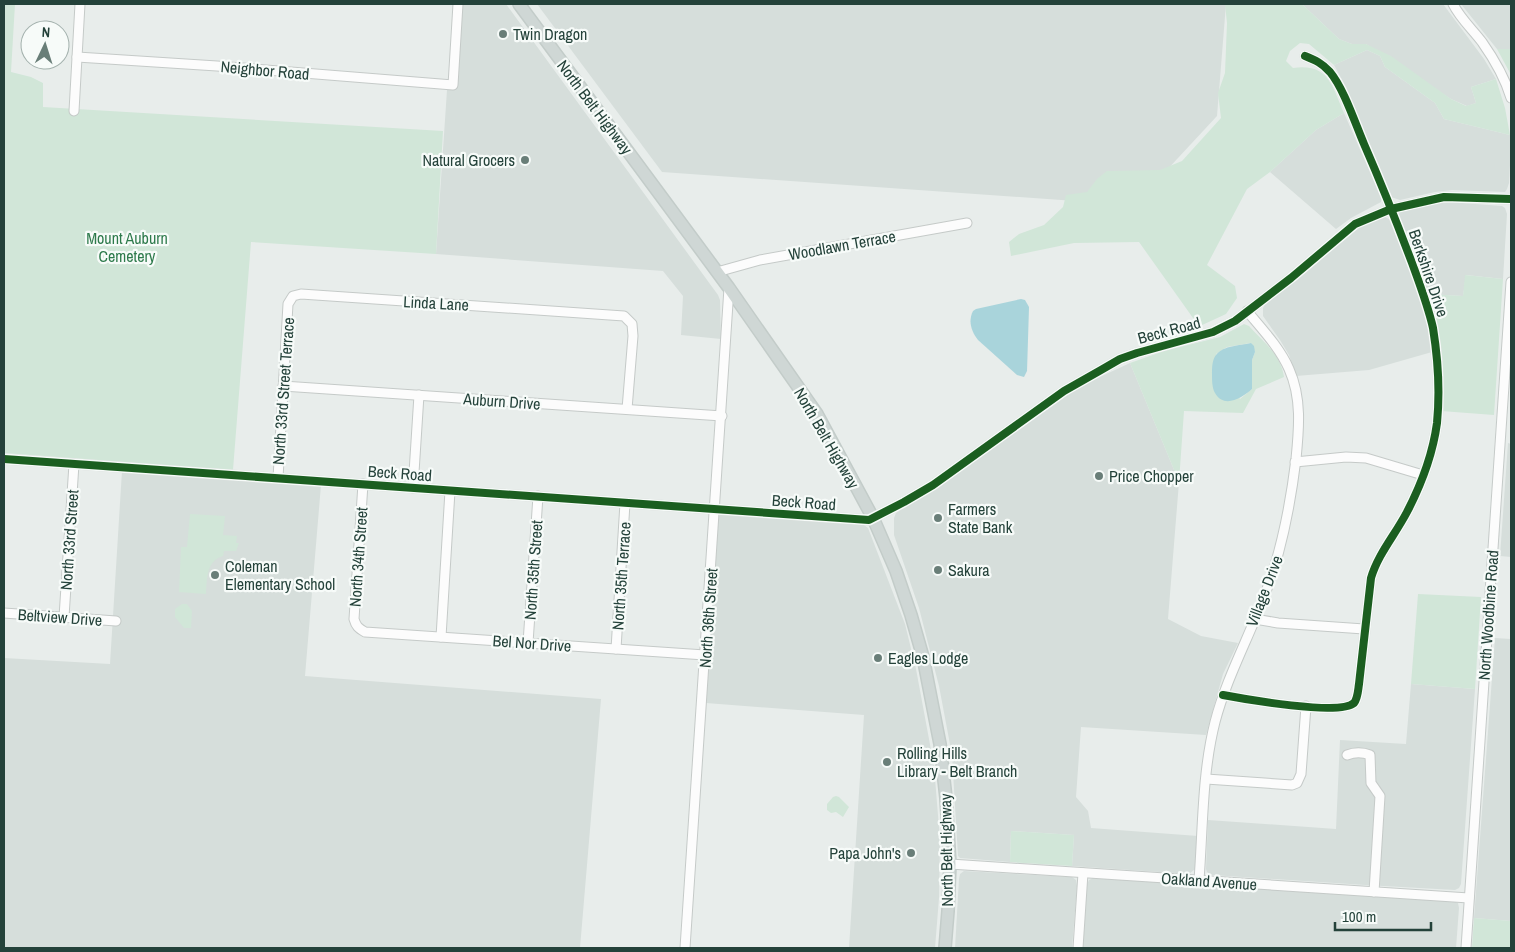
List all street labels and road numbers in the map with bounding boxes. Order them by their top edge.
street label: Neighbor Road [220,55,310,85]
street label: North Belt Highway [552,55,638,159]
street label: Woodlawn Terrace [787,225,897,265]
street label: Berkshire Drive [1404,226,1454,320]
street label: Linda Lane [403,290,469,316]
street label: Beck Road [1135,311,1203,349]
street label: North 33rd Street Terrace [267,317,299,465]
street label: North Belt Highway [789,384,865,493]
street label: Auburn Drive [462,387,541,415]
street label: Beck Road [367,460,433,486]
street label: North 33rd Street [55,489,84,591]
street label: Beck Road [771,489,837,515]
street label: North 34th Street [344,506,372,608]
street label: North 35th Street [519,519,547,621]
street label: North 35th Terrace [606,521,636,631]
street label: North Woodbine Road [1472,549,1504,681]
street label: Village Drive [1240,552,1288,630]
street label: North 36th Street [694,567,722,669]
street label: Beltview Drive [17,603,103,631]
street label: Bel Nor Drive [492,629,572,657]
street label: North Belt Highway [934,793,958,907]
street label: Oakland Avenue [1160,867,1258,895]

